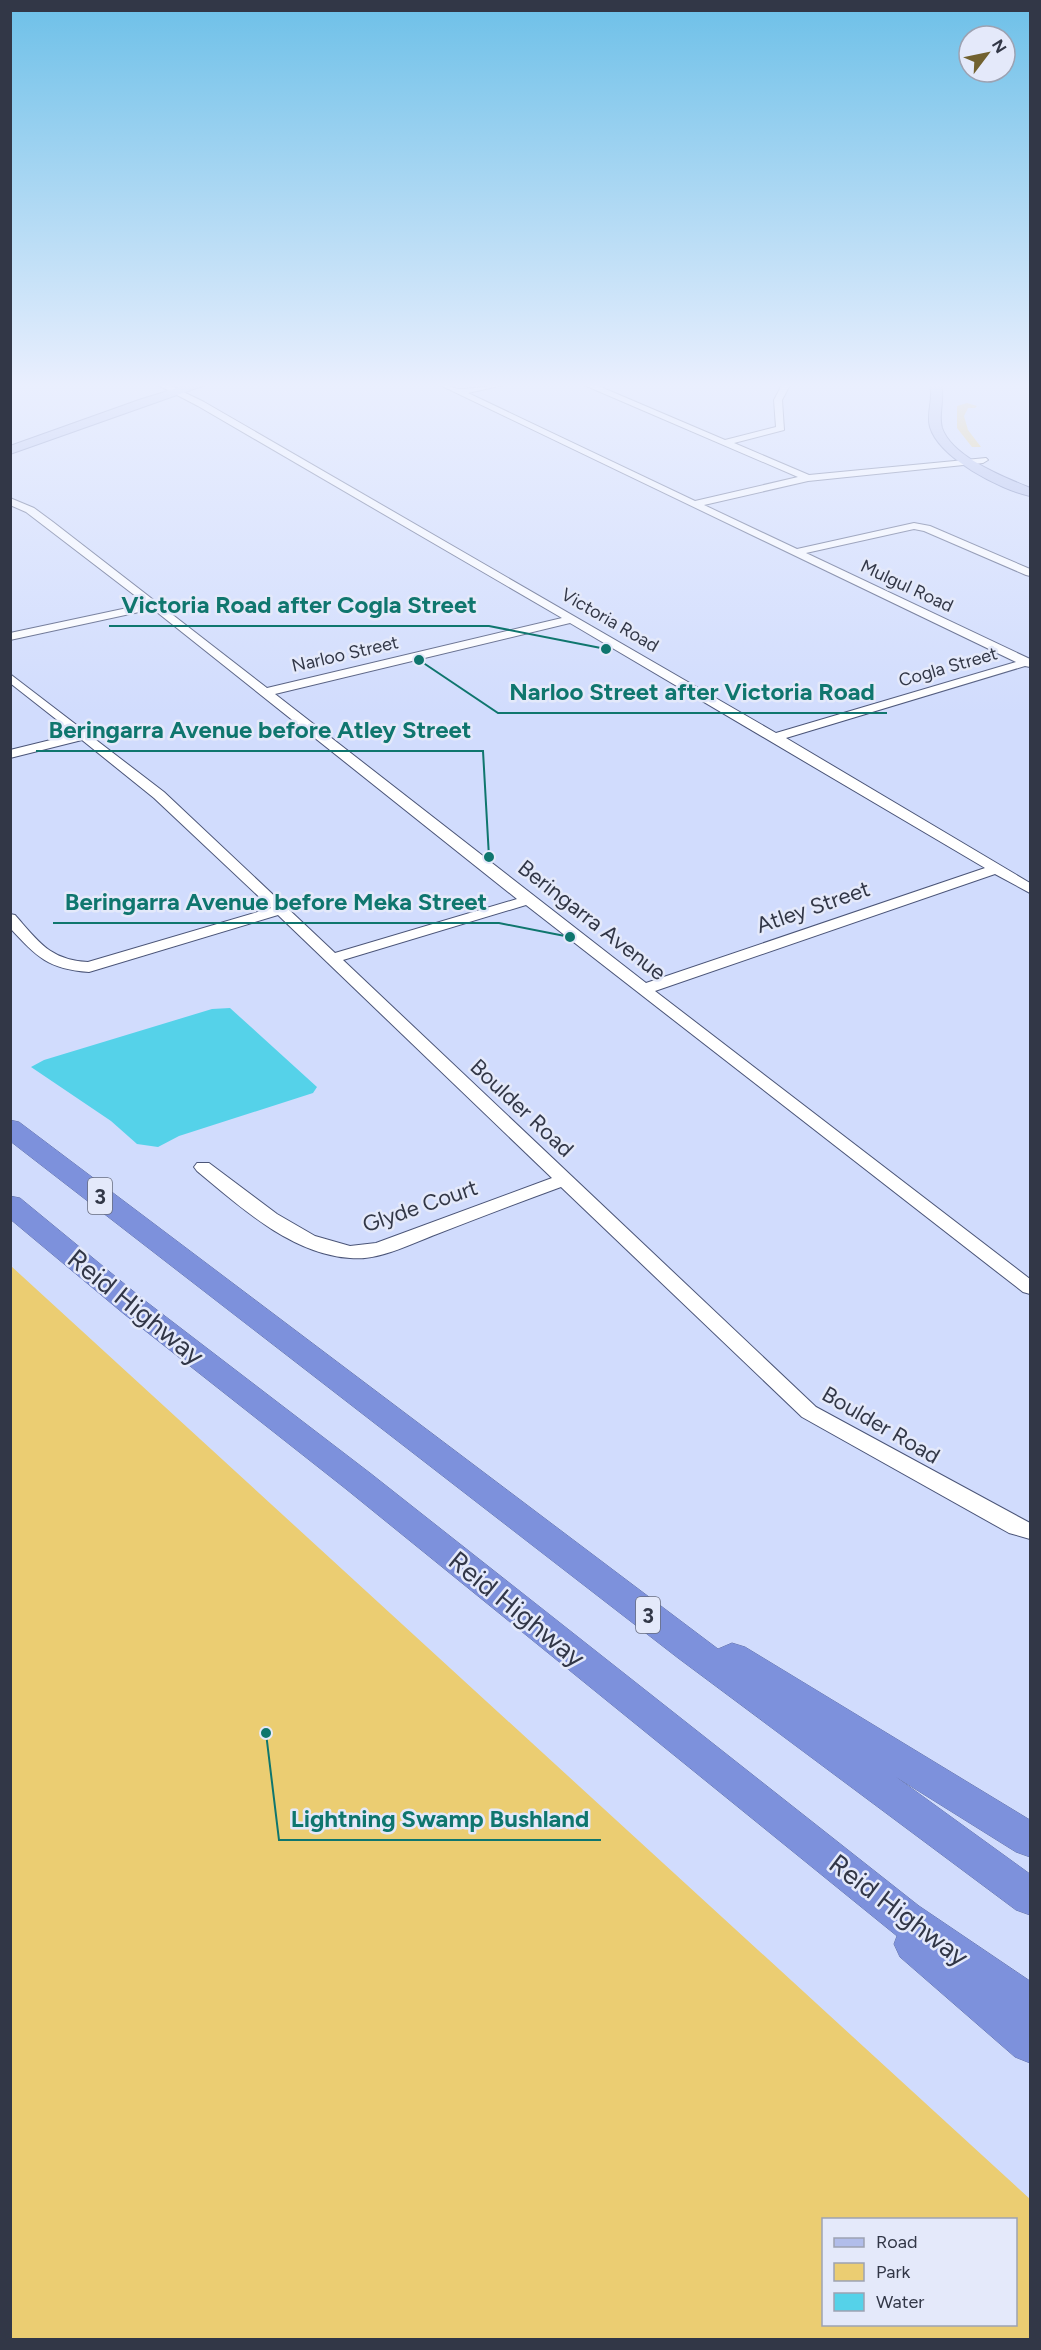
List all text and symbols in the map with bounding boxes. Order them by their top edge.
north arrow [957,24,1017,84]
text: N [988,36,1011,57]
street label: Mulgul Road [857,555,957,617]
street label: Victoria Road [557,583,663,657]
callout: Victoria Road after Cogla Street [109,584,489,626]
text: Victoria Road after Cogla Street [121,590,477,619]
street label: Narloo Street [289,631,401,677]
street label: Cogla Street [896,642,1000,692]
callout: Narloo Street after Victoria Road [498,671,887,713]
text: Narloo Street after Victoria Road [509,677,875,706]
callout: Beringarra Avenue before Atley Street [36,709,483,751]
text: Beringarra Avenue before Atley Street [49,715,471,744]
street label: Beringarra Avenue [513,854,671,986]
street label: Atley Street [753,875,873,939]
callout: Beringarra Avenue before Meka Street [53,881,499,923]
text: Beringarra Avenue before Meka Street [65,887,487,916]
street label: Boulder Road [465,1053,579,1163]
street label: Glyde Court [359,1174,481,1238]
road number: 3 [88,1178,112,1214]
street label: Reid Highway [61,1242,211,1372]
street label: Boulder Road [817,1380,945,1470]
street label: Reid Highway [442,1544,592,1674]
road number: 3 [636,1597,660,1633]
callout: Lightning Swamp Bushland [279,1798,601,1840]
text: Lightning Swamp Bushland [291,1804,589,1833]
street label: Reid Highway [823,1847,975,1973]
legend [822,2218,1017,2326]
text: Road [876,2231,917,2253]
text: Park [876,2261,911,2283]
text: Water [876,2291,924,2313]

